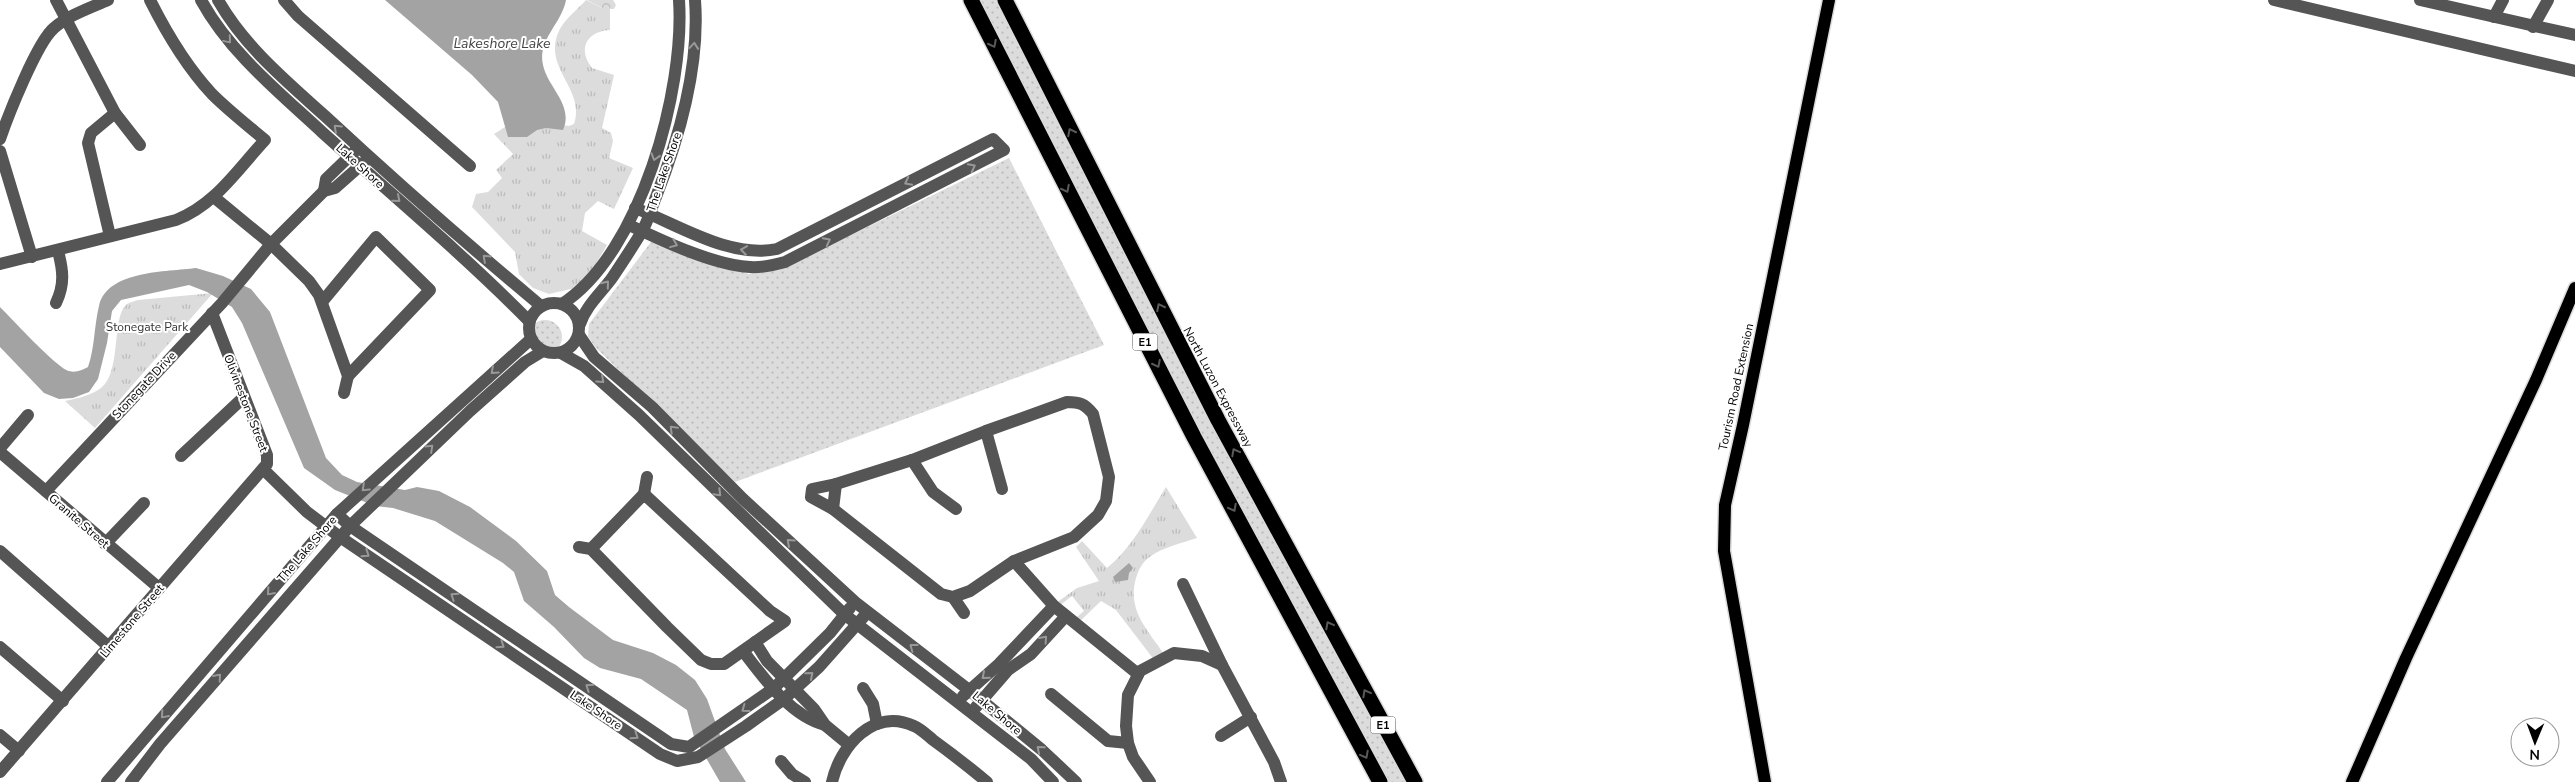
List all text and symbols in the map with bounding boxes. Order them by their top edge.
one-way arrow [222,34,231,43]
water label: Lakeshore Lake [453,34,551,53]
one-way arrow [987,38,997,47]
one-way arrow [688,42,699,50]
one-way arrow [334,125,343,134]
one-way arrow [1067,128,1077,137]
street label: The Lake Shore [643,130,685,214]
street label: Lake Shore [332,140,388,192]
one-way arrow [651,152,661,160]
one-way arrow [967,163,976,173]
one-way arrow [904,176,913,186]
one-way arrow [1060,183,1070,192]
one-way arrow [392,193,401,202]
one-way arrow [669,237,678,248]
one-way arrow [822,237,831,247]
one-way arrow [740,246,749,256]
one-way arrow [482,255,491,264]
one-way arrow [601,281,610,290]
one-way arrow [1156,304,1166,313]
park label: Stonegate Park [106,319,189,335]
street label: Tourism Road Extension [1715,322,1757,452]
street label: North Luzon Expressway [1179,324,1257,451]
road number: E1 [1132,334,1158,351]
street label: Stonegate Drive [109,348,179,422]
street label: Olivinestone Street [220,352,272,455]
one-way arrow [1151,359,1161,368]
one-way arrow [491,365,500,374]
one-way arrow [595,374,604,383]
one-way arrow [670,426,679,435]
one-way arrow [424,445,433,454]
one-way arrow [1231,448,1241,457]
one-way arrow [362,482,371,491]
one-way arrow [712,487,721,496]
street label: Granite Street [45,490,113,552]
one-way arrow [1226,503,1236,512]
street label: The Lake Shore [274,512,340,586]
one-way arrow [786,539,795,548]
one-way arrow [360,548,369,557]
street label: Limestone Street [96,580,168,661]
one-way arrow [266,586,275,595]
one-way arrow [450,592,459,602]
one-way arrow [1325,622,1335,631]
one-way arrow [1038,636,1047,645]
one-way arrow [495,639,504,648]
one-way arrow [910,645,919,653]
one-way arrow [982,670,991,679]
one-way arrow [804,672,813,681]
one-way arrow [212,674,221,683]
one-way arrow [585,684,594,693]
street label: Lake Shore [567,687,625,733]
street label: Lake Shore [969,688,1025,738]
one-way arrow [1362,690,1372,699]
one-way arrow [742,703,751,711]
one-way arrow [161,709,170,718]
road number: E1 [1370,716,1396,734]
north arrow [2510,717,2560,767]
one-way arrow [630,730,639,740]
text: N [2529,745,2540,764]
one-way arrow [1037,746,1046,755]
one-way arrow [1359,749,1369,758]

